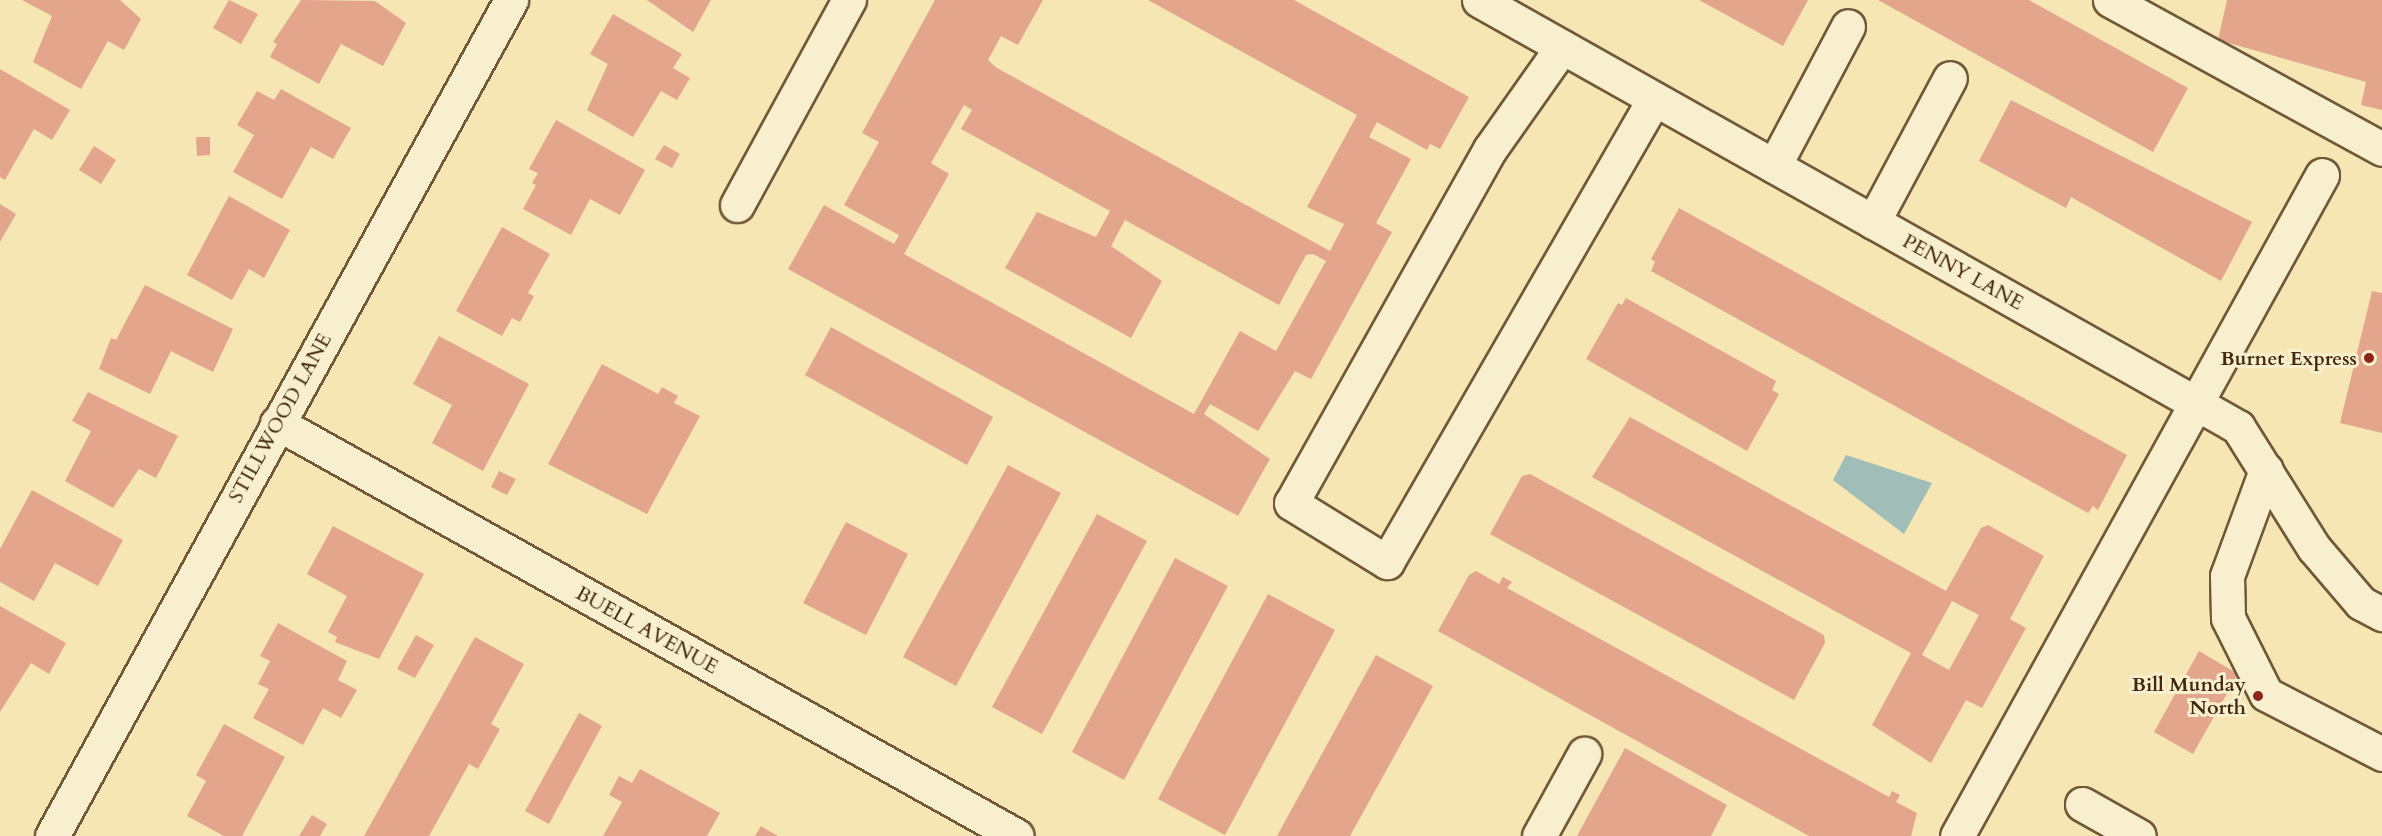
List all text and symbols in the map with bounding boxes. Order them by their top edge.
street label: PENNY LANE [1898,229,2028,315]
street label: STILLWOOD LANE [224,329,336,507]
place label: Burnet Express [2220,346,2357,370]
marker: Burnet Express [2362,351,2376,365]
street label: BUELL AVENUE [572,581,722,679]
place label: Bill Munday North [2131,672,2246,719]
marker: Bill Munday North [2251,689,2265,703]

